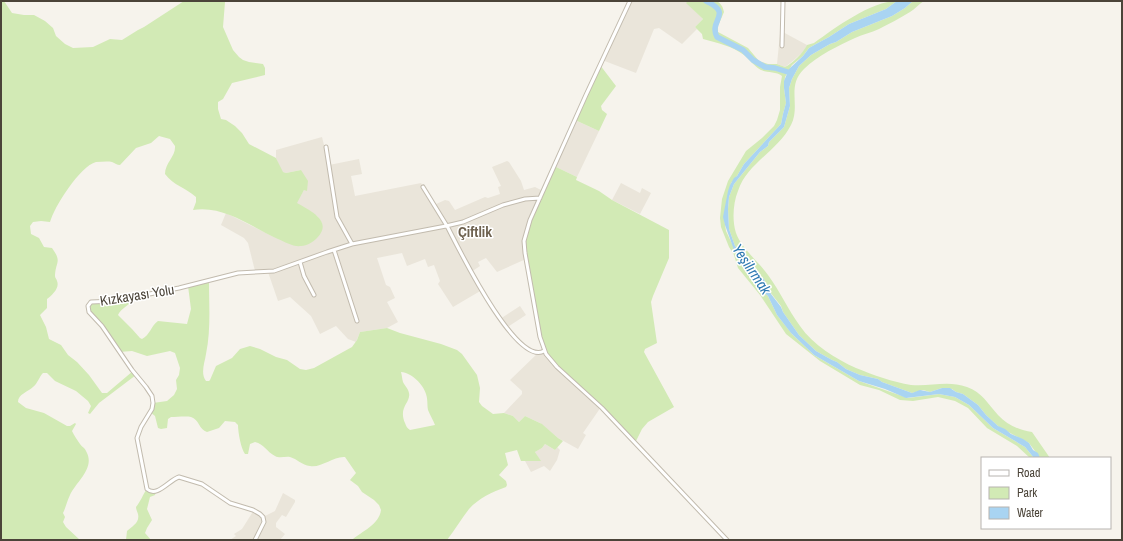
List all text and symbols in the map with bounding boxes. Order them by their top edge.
district label: Çiftlik [458,221,492,242]
water label: Yeşilırmak [727,240,777,299]
street label: Kızkayası Yolu [99,280,175,310]
legend [981,457,1111,529]
text: Road [1017,465,1041,481]
text: Park [1017,485,1037,501]
text: Water [1017,505,1044,521]

